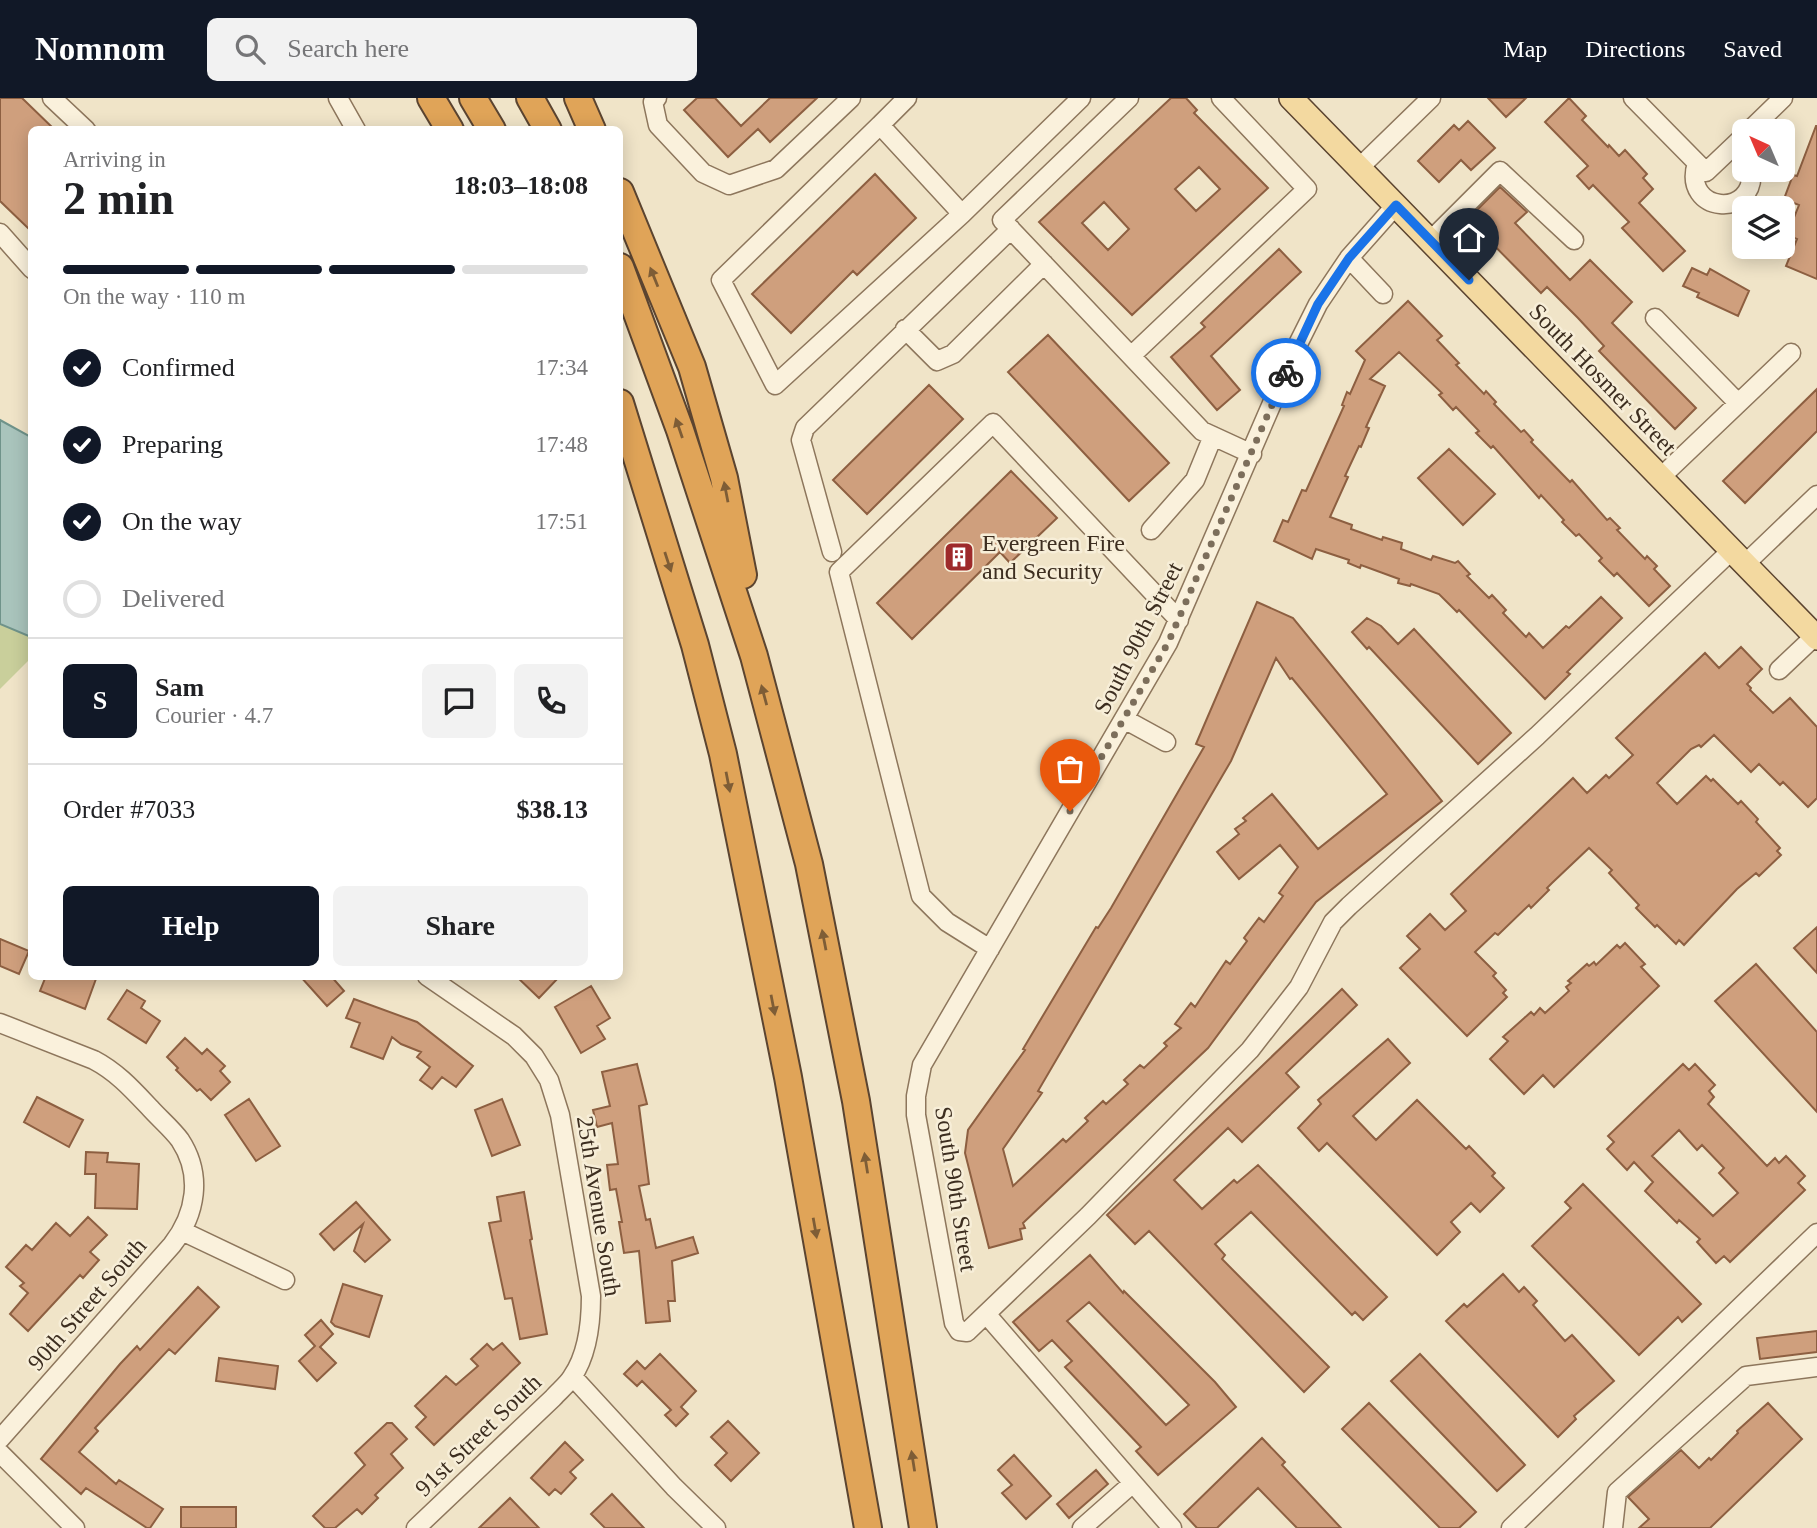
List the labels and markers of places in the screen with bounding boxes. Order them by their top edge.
pin [1439,208,1499,280]
place label: Evergreen Fire and Security [982,530,1125,584]
building icon: Evergreen Fire and Security [942,540,976,574]
pin [1040,739,1100,811]

